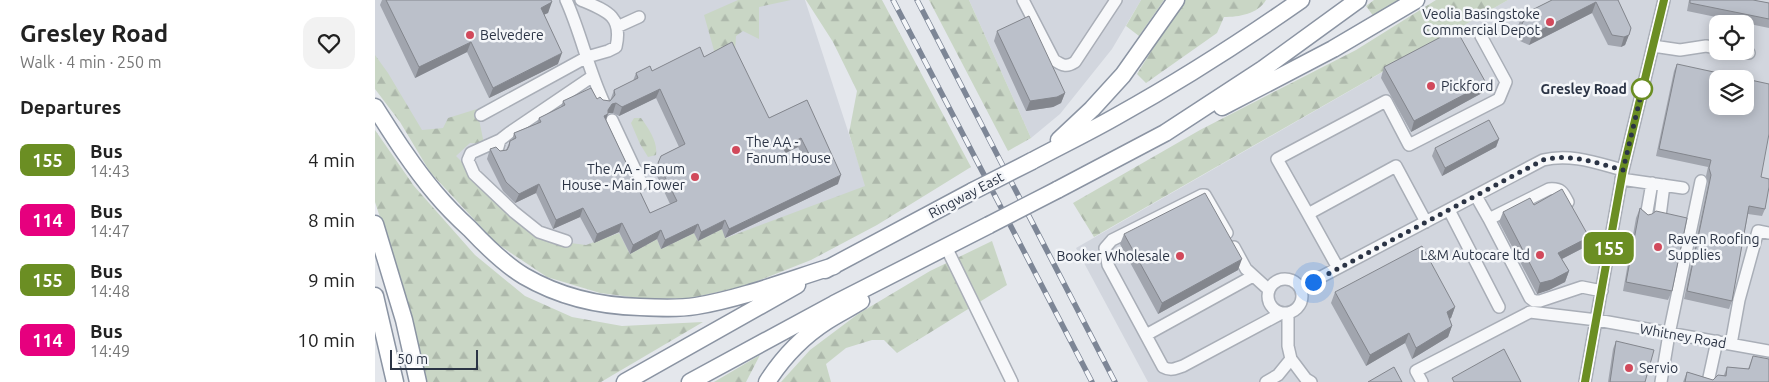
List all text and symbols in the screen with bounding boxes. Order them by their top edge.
place label: Veolia Basingstoke Commercial Depot [1422,6,1540,38]
map controls [1709,15,1754,115]
button: locate [1709,15,1754,60]
marker: Veolia Basingstoke Commercial Depot [1544,16,1556,28]
button: heart [303,17,355,69]
text: Gresley Road [20,20,168,47]
place label: Belvedere [480,27,544,43]
marker: Belvedere [464,29,476,41]
text: Walk · 4 min · 250 m [20,53,162,71]
button: layers [1709,70,1754,115]
place label: Pickford [1441,78,1493,94]
marker: Gresley Road [1631,78,1653,100]
marker: Pickford [1425,80,1437,92]
place label: Gresley Road [1541,81,1627,97]
text: Departures [20,96,121,118]
place label: The AA - Fanum House [746,134,831,166]
text: Bus [90,140,123,162]
marker: The AA - Fanum House [730,144,742,156]
text: 4 min [308,149,355,171]
text: 155 [32,150,63,170]
place label: The AA - Fanum House - Main Tower [562,161,686,193]
text: 14:43 [90,162,130,180]
street label: Ringway East [926,168,1007,221]
marker: The AA - Fanum House - Main Tower [689,171,701,183]
text: Bus [90,200,123,222]
text: 8 min [308,209,355,231]
text: 114 [32,210,63,230]
text: 14:47 [90,222,130,240]
place label: Raven Roofing Supplies [1668,231,1759,263]
line badge: 155 [1580,232,1638,264]
text: 155 [1594,238,1624,258]
marker: Raven Roofing Supplies [1652,241,1664,253]
place label: L&M Autocare ltd [1420,247,1530,263]
place label: Booker Wholesale [1056,248,1170,264]
marker: L&M Autocare ltd [1534,249,1546,261]
marker: Booker Wholesale [1174,250,1186,262]
text: Bus [90,260,123,282]
text: 9 min [308,269,355,291]
text: 155 [32,270,63,290]
your location [1301,270,1326,295]
text: 14:48 [90,282,130,300]
text: Bus [90,320,123,342]
street label: Whitney Road [1638,321,1728,351]
text: 10 min [297,329,355,351]
text: 114 [32,330,63,350]
text: 14:49 [90,342,130,360]
scale bar [390,347,477,370]
text: 50 m [397,351,428,367]
place label: Servio [1639,360,1678,376]
marker: Servio [1623,362,1635,374]

